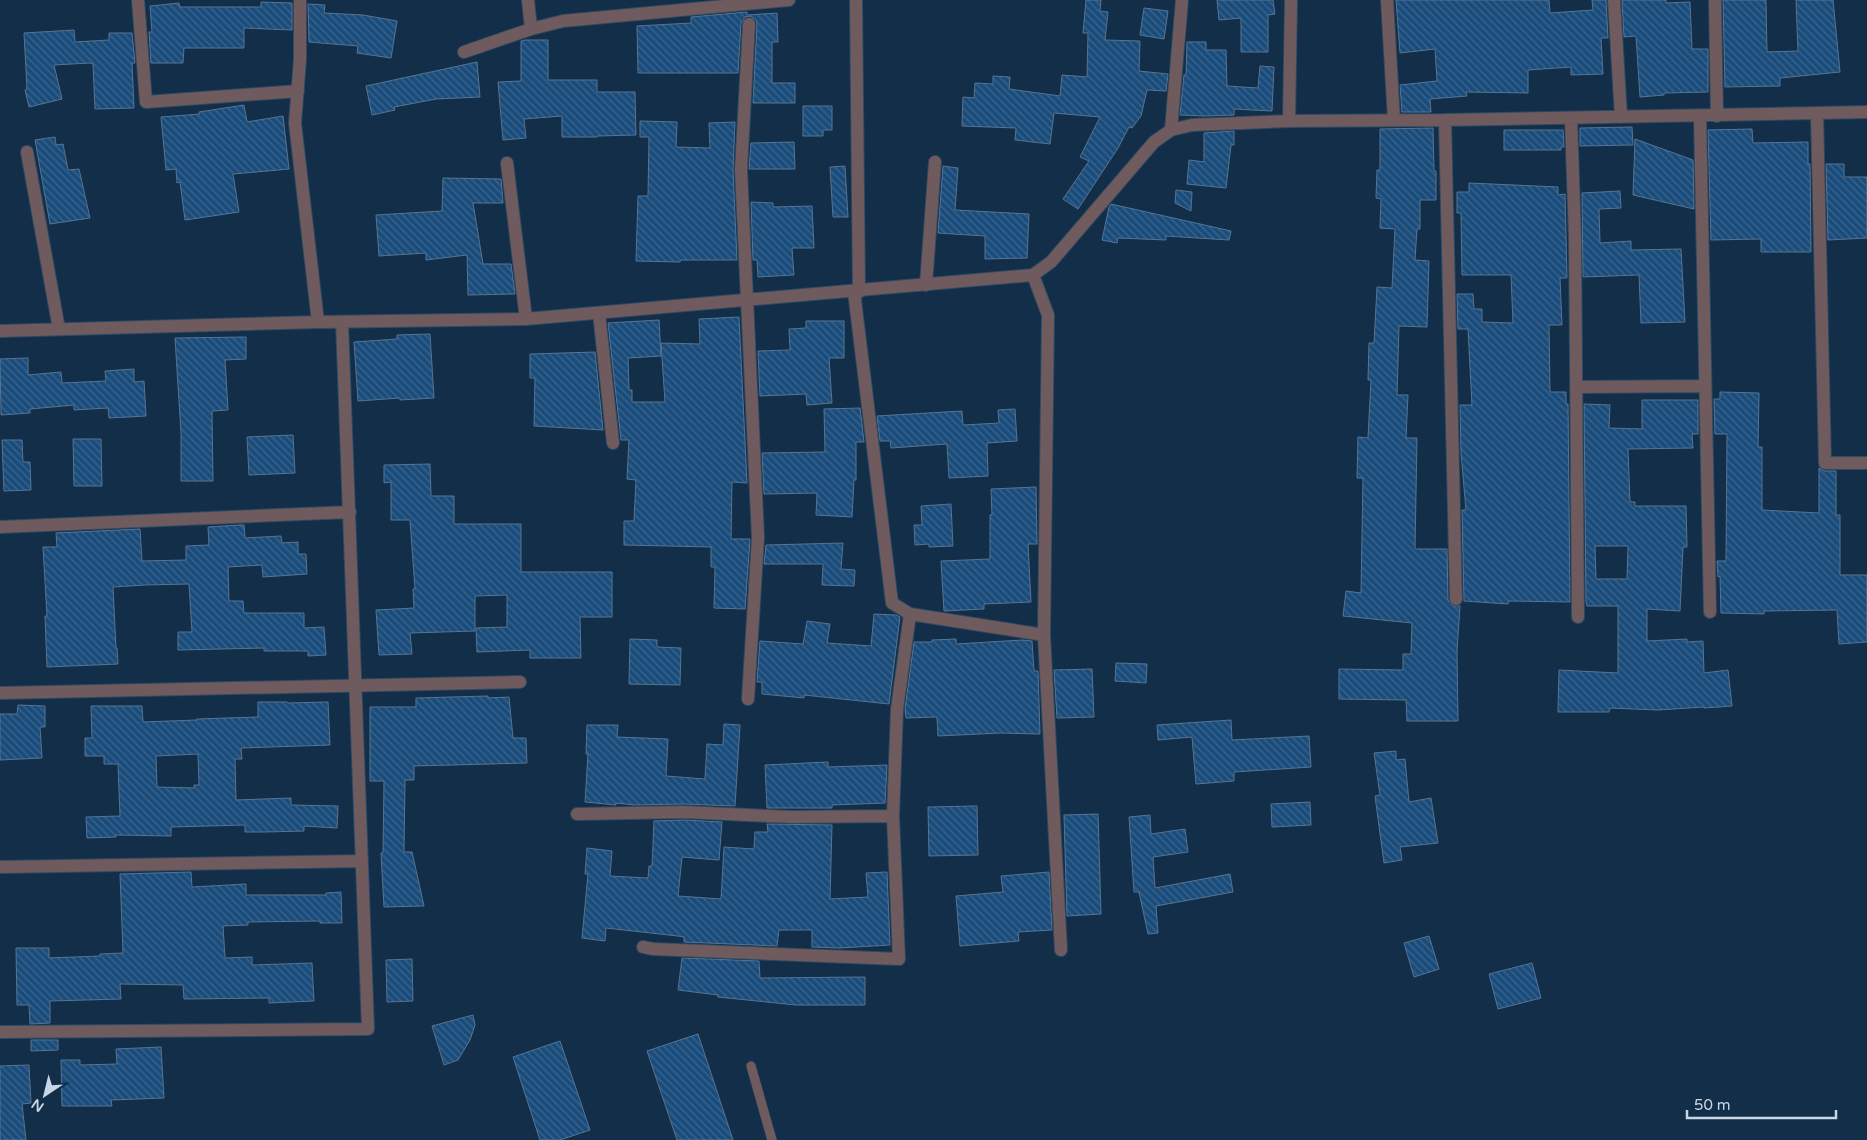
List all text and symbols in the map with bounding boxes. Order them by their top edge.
north arrow [20,1070,70,1120]
scale bar [1687,1088,1836,1120]
text: N [28,1095,47,1115]
text: 50 m [1694,1096,1731,1114]

